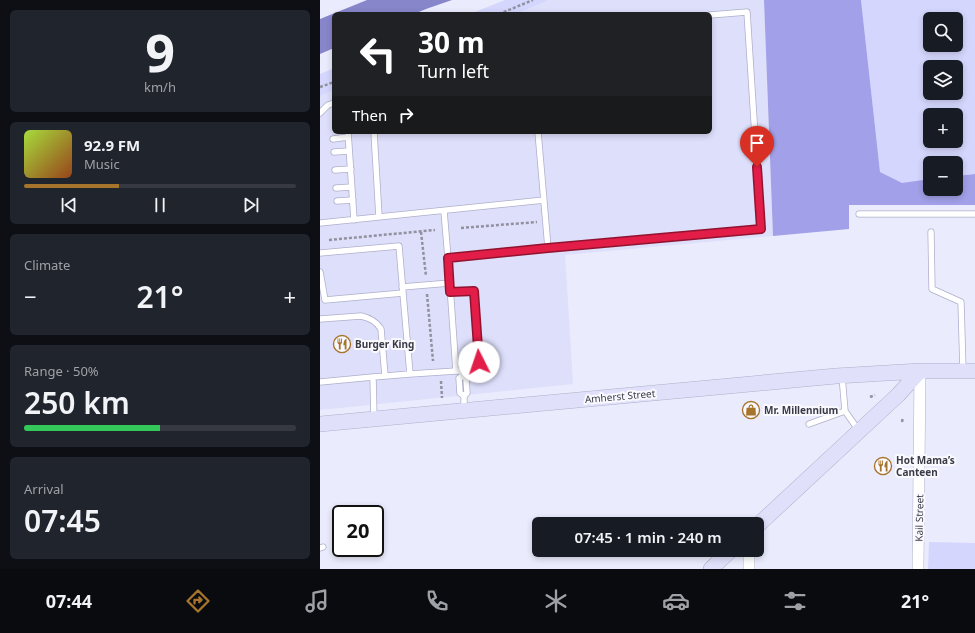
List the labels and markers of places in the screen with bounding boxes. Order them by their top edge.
pin [740,126,774,167]
restaurant icon: Burger King [332,334,352,354]
place label: Burger King [355,337,414,351]
shop icon: Mr. Millennium [741,400,761,420]
place label: Mr. Millennium [764,403,839,417]
place label: Hot Mama’s Canteen [896,453,955,479]
restaurant icon: Hot Mama’s Canteen [873,456,893,476]

